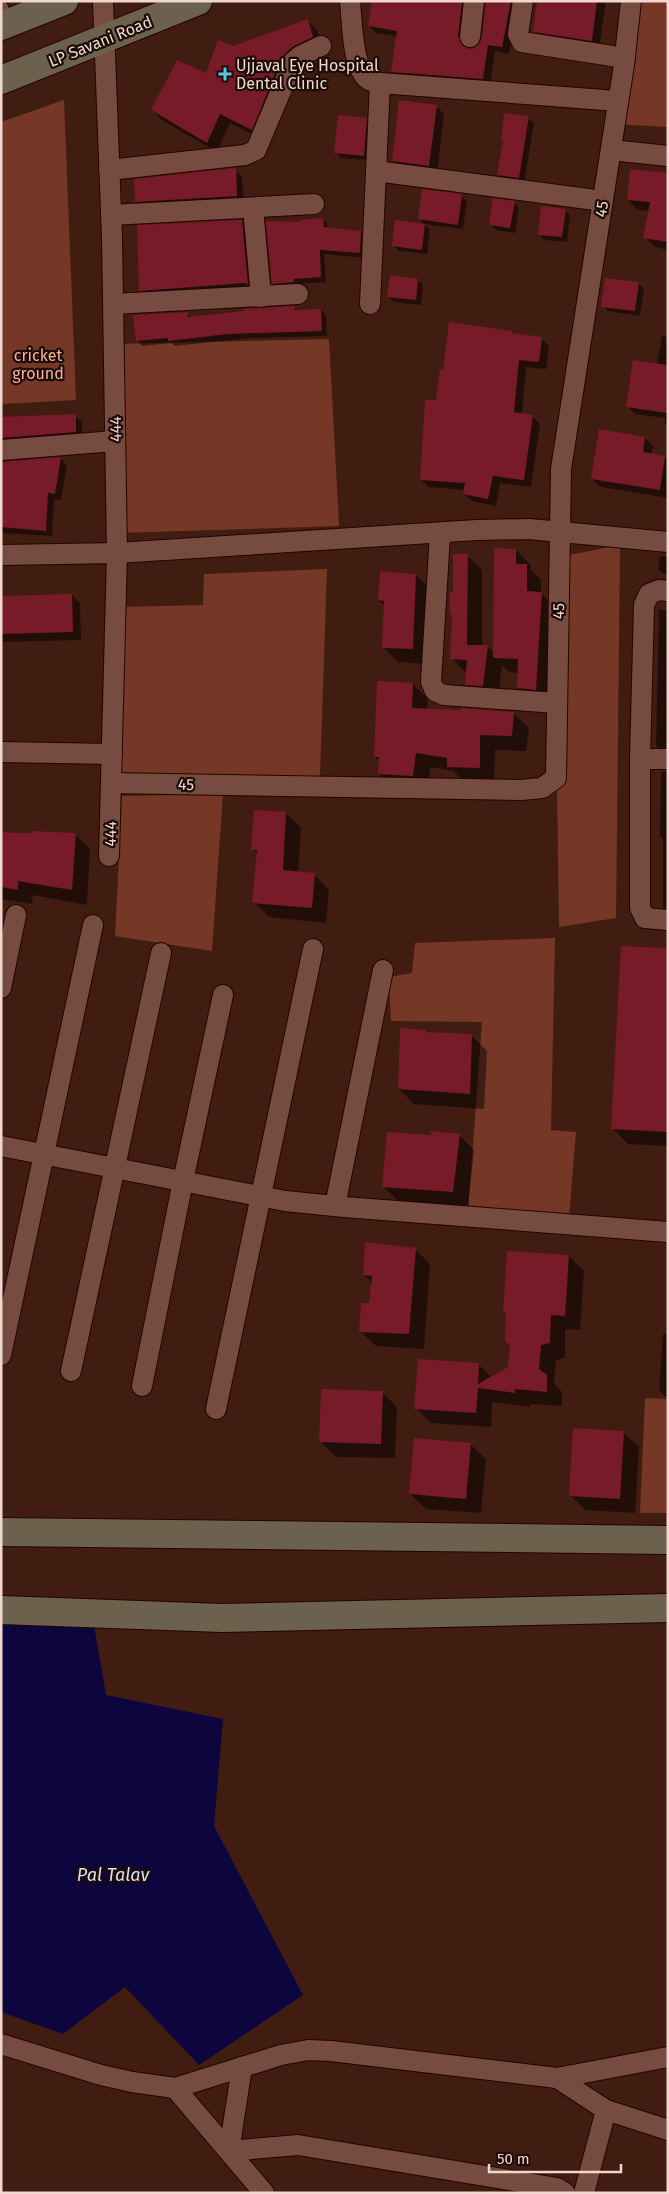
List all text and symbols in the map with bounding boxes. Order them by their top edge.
street label: LP Savani Road [46,12,155,71]
place label: Ujjaval Eye Hospital Dental Clinic [236,56,379,93]
marker: Ujjaval Eye Hospital Dental Clinic [218,67,232,81]
street label: 45 [591,200,612,219]
park label: cricket ground [12,346,64,383]
street label: 444 [106,416,125,442]
street label: 45 [549,603,568,619]
street label: 45 [178,775,194,794]
street label: 444 [101,821,120,847]
water label: Pal Talav [77,1864,150,1886]
scale bar [489,2142,622,2174]
text: 50 m [497,2150,530,2168]

